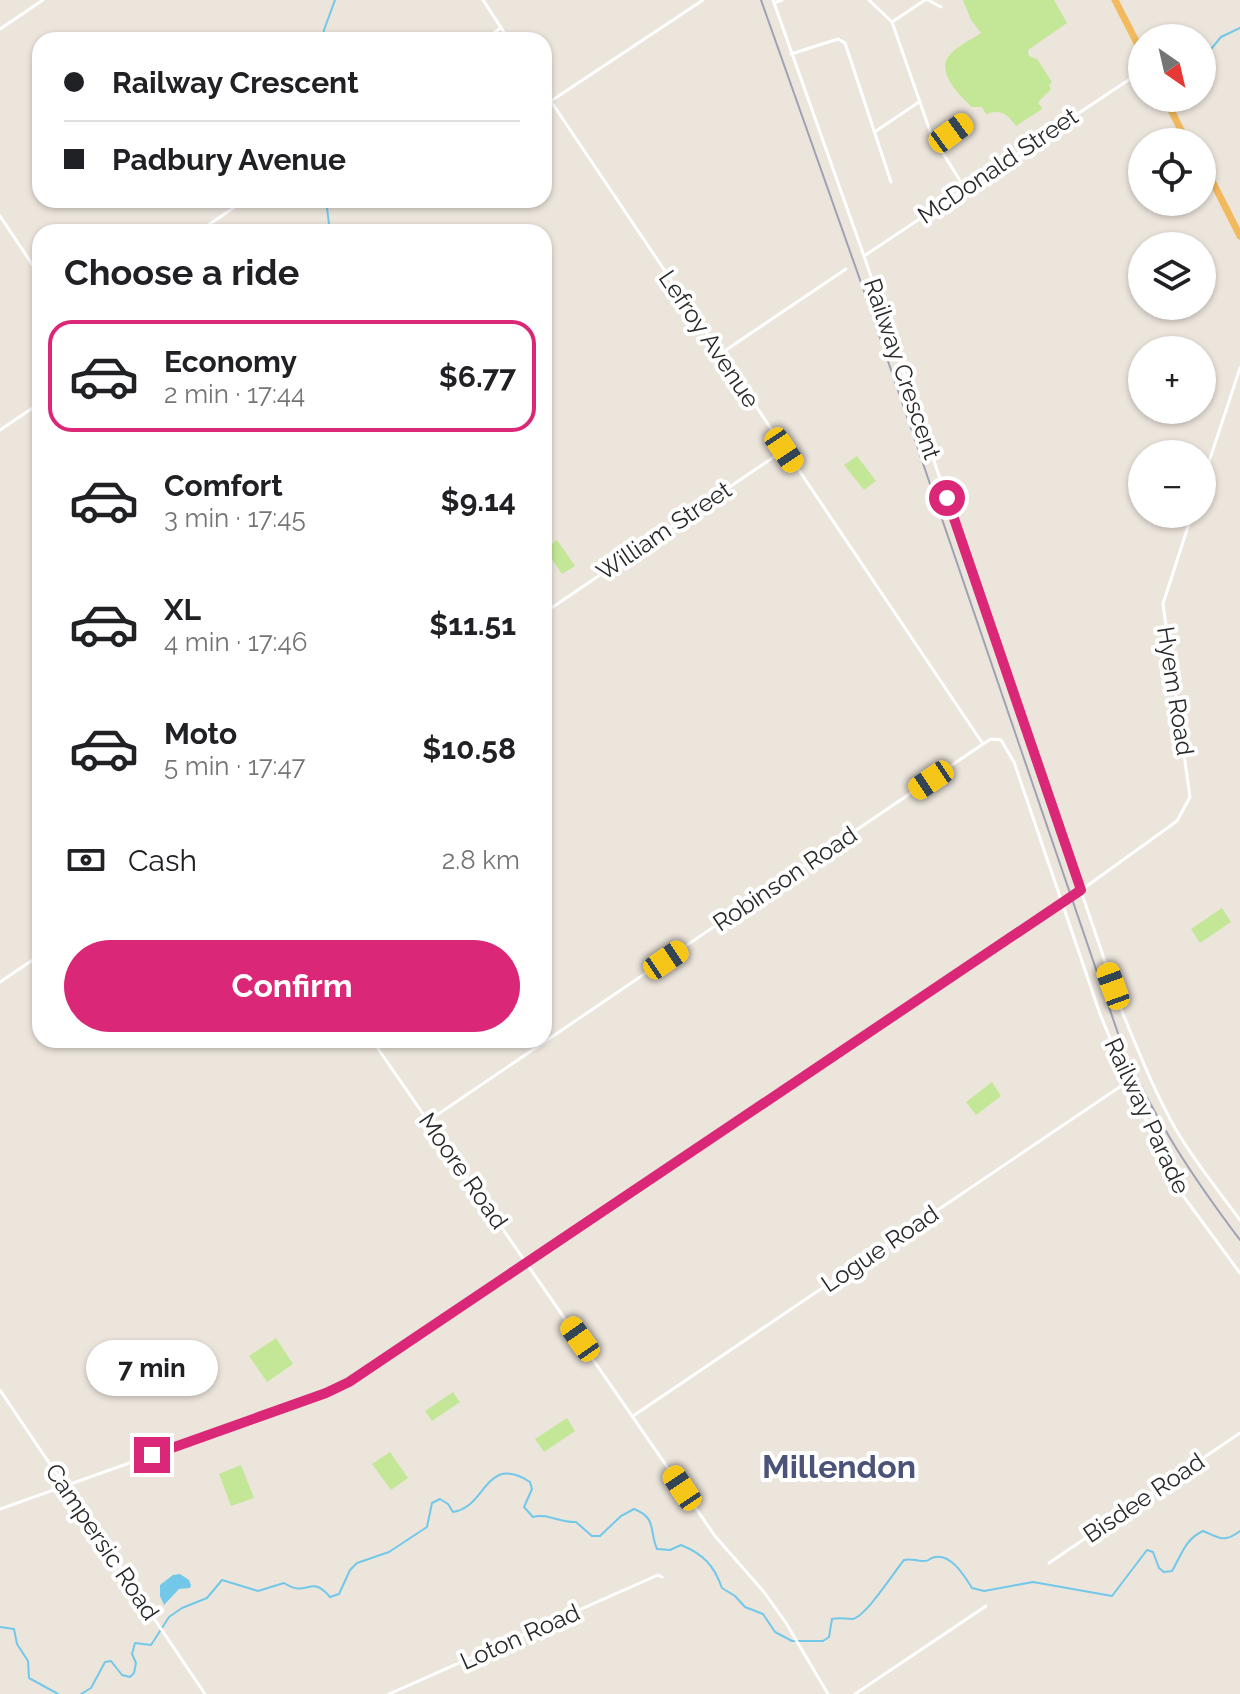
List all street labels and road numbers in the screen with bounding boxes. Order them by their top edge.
street label: McDonald Street [912,101,1083,230]
street label: Lefroy Avenue [653,265,766,413]
street label: Railway Crescent [858,275,947,463]
street label: William Street [591,475,737,586]
street label: Hyem Road [1151,624,1200,757]
street label: Robinson Road [707,820,862,937]
street label: Railway Parade [1099,1033,1196,1198]
street label: Moore Road [413,1107,514,1234]
street label: Logue Road [816,1199,944,1298]
street label: Bisdee Road [1078,1447,1210,1549]
street label: Campersic Road [39,1458,165,1626]
street label: Loton Road [456,1597,584,1676]

